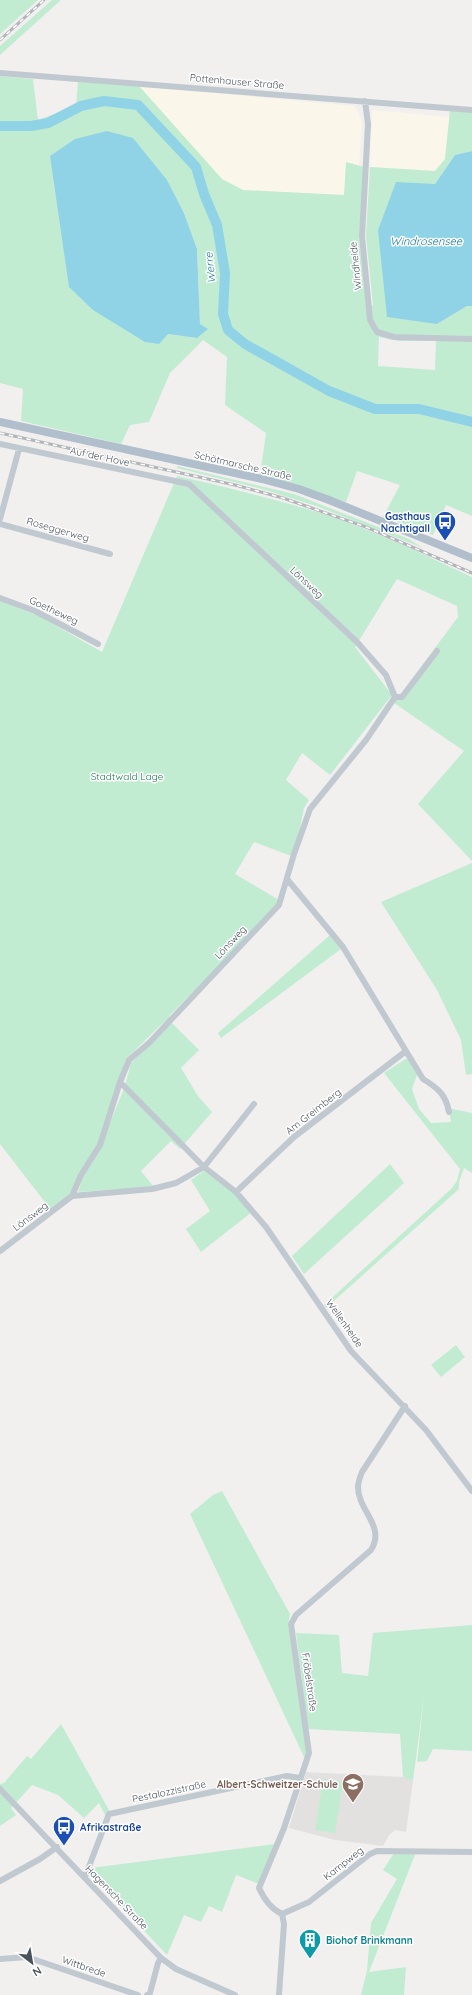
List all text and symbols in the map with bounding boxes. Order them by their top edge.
street label: Pottenhauser Straße [189,71,285,92]
water label: Windrosensee [390,234,463,248]
street label: Windheide [346,241,365,291]
water label: Werre [201,251,219,284]
street label: Auf der Hove [69,444,131,469]
street label: Schötmarsche Straße [193,448,293,483]
bus stop icon: Gasthaus Nachtigall [432,509,458,542]
place label: Gasthaus Nachtigall [381,510,430,535]
street label: Roseggerweg [25,514,91,545]
street label: Lönsweg [287,564,326,601]
street label: Goetheweg [27,593,80,627]
park label: Stadtwald Lage [91,770,164,783]
street label: Lönsweg [212,923,249,962]
street label: Am Greimberg [283,1086,344,1137]
street label: Lönsweg [10,1199,51,1234]
street label: Wellenheide [323,1297,366,1350]
street label: Fröbelstraße [299,1652,320,1713]
school or university icon: Albert-Schweitzer-Schule [340,1771,366,1804]
street label: Pestalozzistraße [131,1777,208,1806]
place label: Albert-Schweitzer-Schule [217,1778,338,1791]
bus stop icon: Afrikastraße [51,1814,77,1847]
place label: Afrikastraße [80,1821,141,1834]
street label: Kampweg [321,1844,366,1883]
street label: Hagensche Straße [82,1862,151,1933]
building icon: Biohof Brinkmann [297,1927,323,1960]
place label: Biohof Brinkmann [326,1934,413,1947]
north arrow [12,1943,52,1983]
street label: Wittbrede [60,1953,108,1980]
text: N [30,1963,44,1980]

